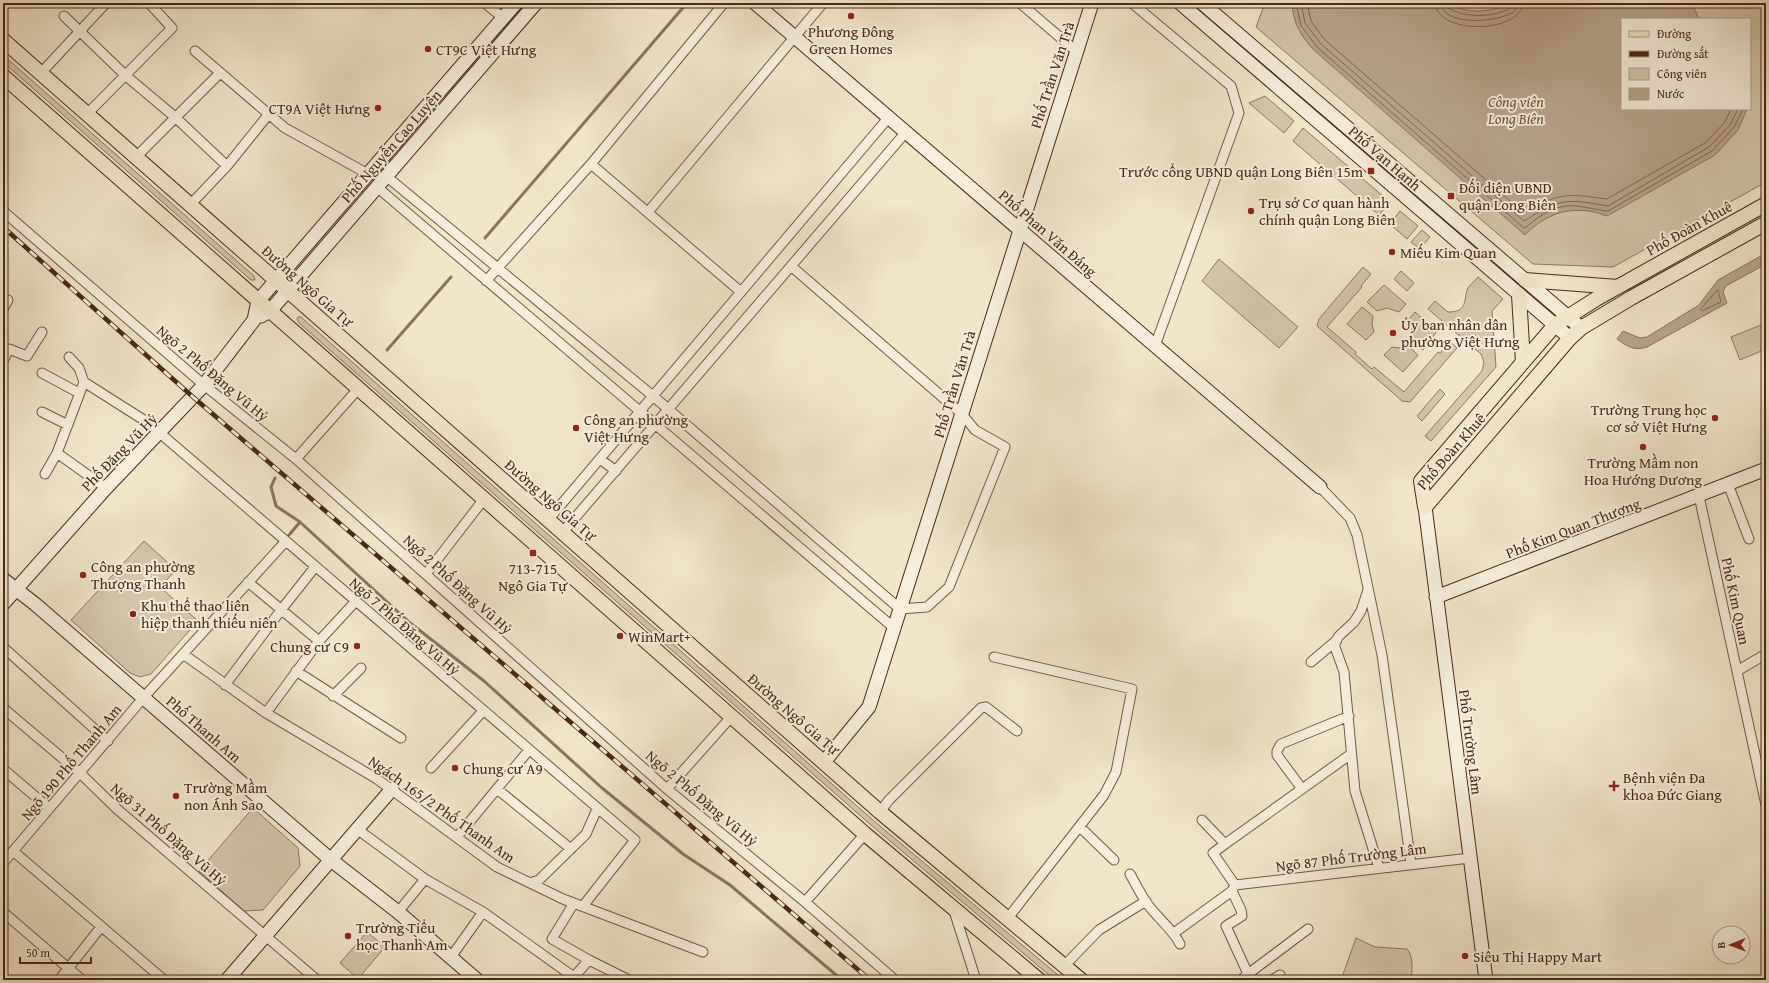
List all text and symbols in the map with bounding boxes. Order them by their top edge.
marker: Phương Đông Green Homes [846,11,856,21]
legend [1621,18,1751,110]
street label: Phố Trần Văn Trà [1025,19,1079,131]
place label: Phương Đông Green Homes [808,21,895,59]
text: Đường [1657,25,1691,42]
place label: CT9C Việt Hưng [436,39,537,60]
marker: CT9C Việt Hưng [423,44,433,54]
text: Đường sắt [1657,45,1709,62]
text: Công viên [1657,65,1707,82]
street label: Phố Nguyễn Cao Luyện [336,84,446,207]
text: Nước [1657,85,1685,102]
park label: Công viên Long Biên [1487,91,1544,129]
place label: CT9A Việt Hưng [269,98,371,119]
marker: CT9A Việt Hưng [373,103,383,113]
street label: Phố Vạn Hạnh [1344,121,1426,196]
place label: Trước cổng UBND quận Long Biên 15m [1119,161,1364,182]
marker: Trước cổng UBND quận Long Biên 15m [1366,166,1376,176]
place label: Đối diện UBND quận Long Biên [1459,177,1557,215]
street label: Phố Phan Văn Đáng [995,185,1102,282]
marker: Đối diện UBND quận Long Biên [1446,191,1456,201]
place label: Trụ sở Cơ quan hành chính quận Long Biên [1259,192,1396,230]
street label: Phố Đoàn Khuê [1642,196,1736,260]
marker: Trụ sở Cơ quan hành chính quận Long Biên [1246,206,1256,216]
street label: Đường Ngô Gia Tự [257,240,359,332]
place label: Miếu Kim Quan [1400,242,1497,263]
marker: Miếu Kim Quan [1387,247,1397,257]
place label: Ủy ban nhân dân phường Việt Hưng [1401,314,1520,352]
street label: Ngõ 2 Phố Đặng Vũ Hỷ [153,320,274,426]
street label: Phố Trần Văn Trà [928,328,980,440]
marker: Ủy ban nhân dân phường Việt Hưng [1388,328,1398,338]
place label: Trường Trung học cơ sở Việt Hưng [1591,399,1708,437]
street label: Phố Đặng Vũ Hỷ [76,408,162,496]
street label: Phố Đoàn Khuê [1412,408,1490,494]
place label: Công an phường Việt Hưng [584,409,689,447]
marker: Trường Trung học cơ sở Việt Hưng [1710,413,1720,423]
marker: Công an phường Việt Hưng [571,423,581,433]
marker: Trường Mầm non Hoa Hướng Dương [1638,442,1648,452]
place label: Trường Mầm non Hoa Hướng Dương [1584,452,1702,490]
street label: Đường Ngô Gia Tự [500,454,602,546]
street label: Phố Kim Quan Thượng [1503,492,1644,563]
street label: Ngõ 2 Phố Đặng Vũ Hỷ [399,529,518,639]
marker: 713-715 Ngô Gia Tự [528,548,538,558]
street label: Phố Kim Quan [1716,555,1756,647]
place label: Công an phường Thượng Thanh [91,556,196,594]
place label: 713-715 Ngô Gia Tự [498,558,568,596]
marker: Công an phường Thượng Thanh [78,570,88,580]
street label: Ngõ 7 Phố Đặng Vũ Hỷ [345,572,465,680]
place label: Khu thể thao liên hiệp thanh thiếu niên [141,595,278,633]
marker: Khu thể thao liên hiệp thanh thiếu niên [128,609,138,619]
place label: WinMart+ [628,626,690,647]
marker: WinMart+ [615,631,625,641]
place label: Chung cư C9 [270,636,349,657]
marker: Chung cư C9 [352,641,362,651]
street label: Đường Ngô Gia Tự [743,668,845,760]
street label: Phố Trường Lâm [1454,688,1488,796]
street label: Phố Thanh Am [162,691,246,768]
street label: Ngõ 190 Phố Thanh Am [16,699,126,825]
street label: Ngõ 2 Phố Đặng Vũ Hỷ [642,745,763,851]
street label: Ngách 165/2 Phố Thanh Am [364,750,520,868]
place label: Chung cư A9 [463,758,543,779]
marker: Chung cư A9 [450,763,460,773]
place label: Bệnh viện Đa khoa Đức Giang [1623,767,1722,805]
place label: Trường Mầm non Ánh Sao [184,777,268,815]
street label: Ngõ 31 Phố Đặng Vũ Hỷ [106,778,232,891]
marker: Bệnh viện Đa khoa Đức Giang [1608,780,1620,792]
marker: Trường Mầm non Ánh Sao [171,791,181,801]
street label: Ngõ 87 Phố Trường Lâm [1274,837,1428,877]
place label: Trường Tiểu học Thanh Am [356,917,448,955]
north arrow [1711,925,1751,965]
marker: Trường Tiểu học Thanh Am [343,931,353,941]
scale bar [20,939,91,965]
text: B [1713,941,1729,949]
text: 50 m [26,944,50,961]
place label: Siêu Thị Happy Mart [1473,946,1603,967]
marker: Siêu Thị Happy Mart [1460,951,1470,961]

